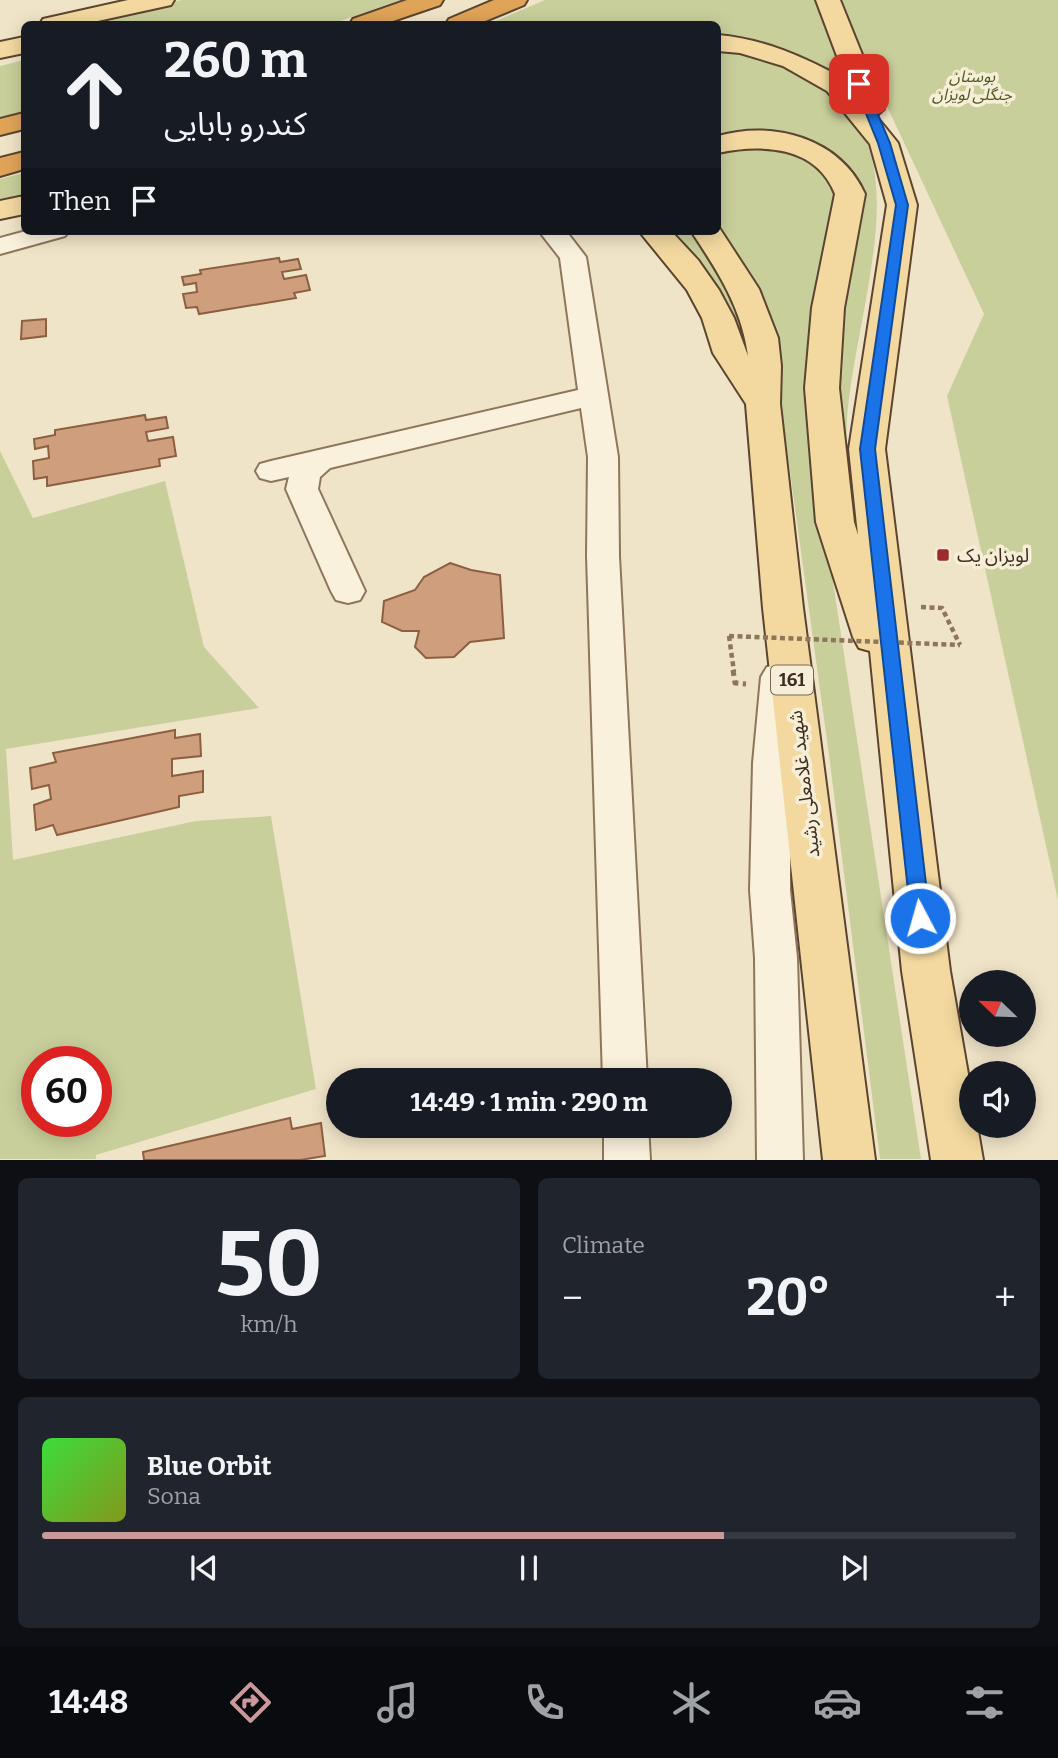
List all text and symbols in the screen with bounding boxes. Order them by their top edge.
text: 260 m [164,31,307,90]
icon: ahead [49,49,140,140]
pin [829,54,889,114]
icon: arrive [840,65,878,103]
park label: بوستان جنگلی لویزان [932,67,1013,104]
text: کندرو بابایی [164,105,307,143]
icon: arrive [125,182,163,220]
text: Then [49,186,111,217]
place label: لویزان یک [957,544,1029,567]
marker: لویزان یک [935,547,951,563]
road number: 161 [771,666,813,694]
street label: شهید غلامعلی رشید [784,709,824,859]
position arrow [883,881,957,955]
north arrow [959,970,1036,1046]
map controls [959,970,1036,1138]
speed limit sign: 60 [21,1046,112,1137]
button: sound [959,1061,1036,1138]
text: 14:49 · 1 min · 290 m [411,1087,647,1118]
text: 50 [215,1210,323,1319]
text: Climate [562,1231,645,1259]
text: 20° [746,1266,831,1329]
text: − [562,1275,583,1321]
text: + [994,1275,1016,1321]
text: km/h [241,1310,297,1338]
text: Blue Orbit [147,1451,271,1482]
text: Sona [147,1482,201,1510]
icon: previous [185,1549,223,1587]
icon: pause [510,1549,548,1587]
icon: next [835,1549,873,1587]
icon: directions [226,1678,275,1727]
icon: music [373,1678,422,1727]
icon: phone [520,1678,569,1727]
icon: climate [667,1678,716,1727]
icon: car [813,1678,862,1727]
icon: filters [960,1678,1009,1727]
text: 14:48 [49,1683,128,1721]

